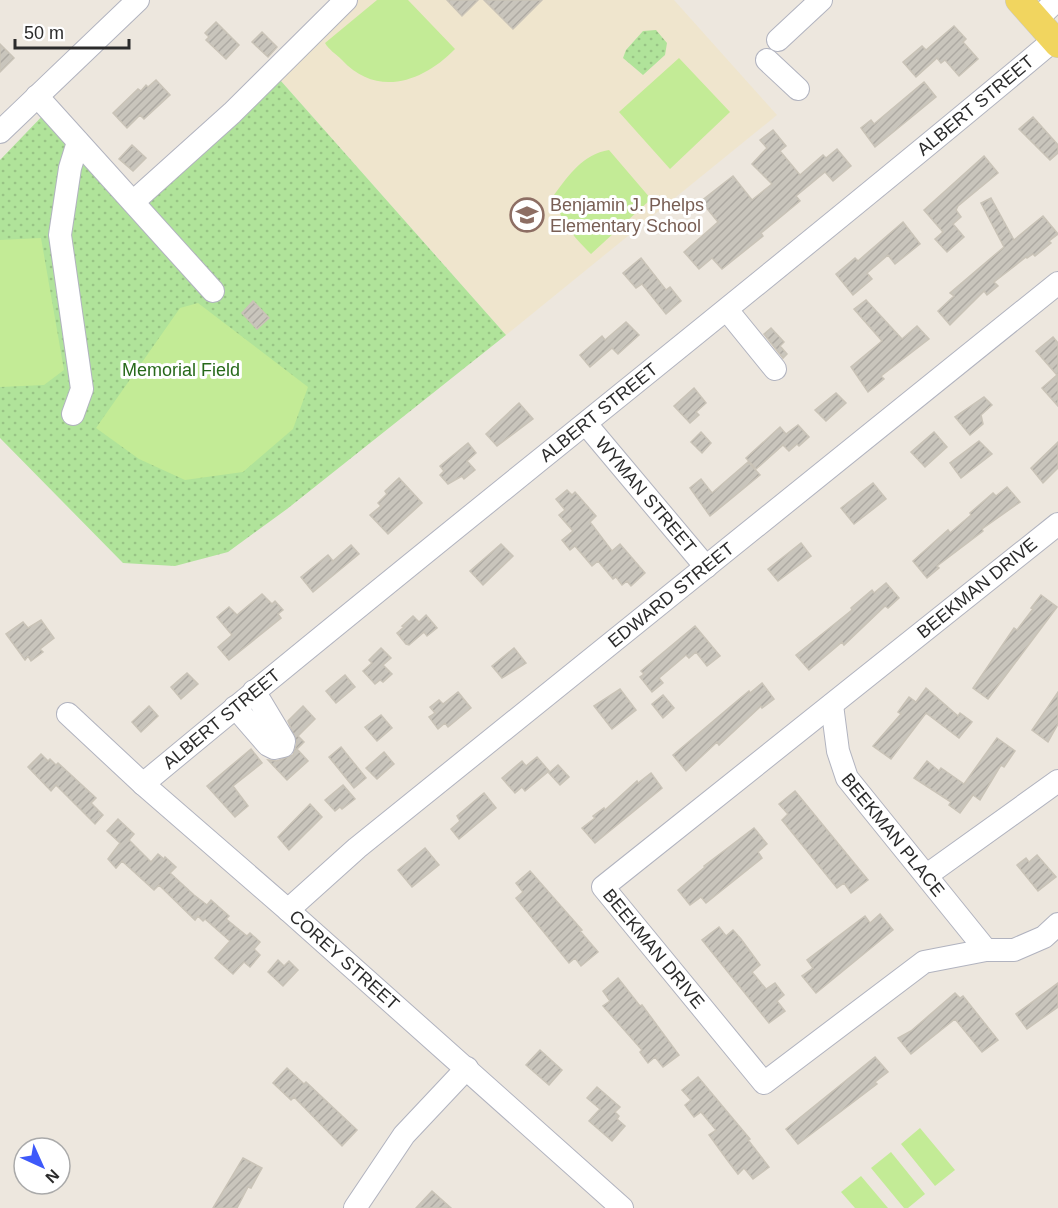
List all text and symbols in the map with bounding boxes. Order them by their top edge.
scale bar [15,12,129,50]
text: 50 m [24,23,64,43]
street label: ALBERT STREET [913,51,1038,160]
place label: Benjamin J. Phelps Elementary School [550,195,704,236]
school or university icon: Benjamin J. Phelps Elementary School [509,197,545,233]
street label: ALBERT STREET [536,359,662,466]
park label: Memorial Field [122,360,240,380]
street label: WYMAN STREET [591,433,700,557]
street label: BEEKMAN DRIVE [913,534,1041,642]
street label: EDWARD STREET [604,538,738,652]
street label: ALBERT STREET [159,665,284,773]
street label: BEEKMAN PLACE [837,769,949,900]
street label: BEEKMAN DRIVE [599,885,708,1012]
street label: COREY STREET [285,906,403,1014]
north arrow [12,1136,72,1196]
text: N [42,1166,62,1186]

